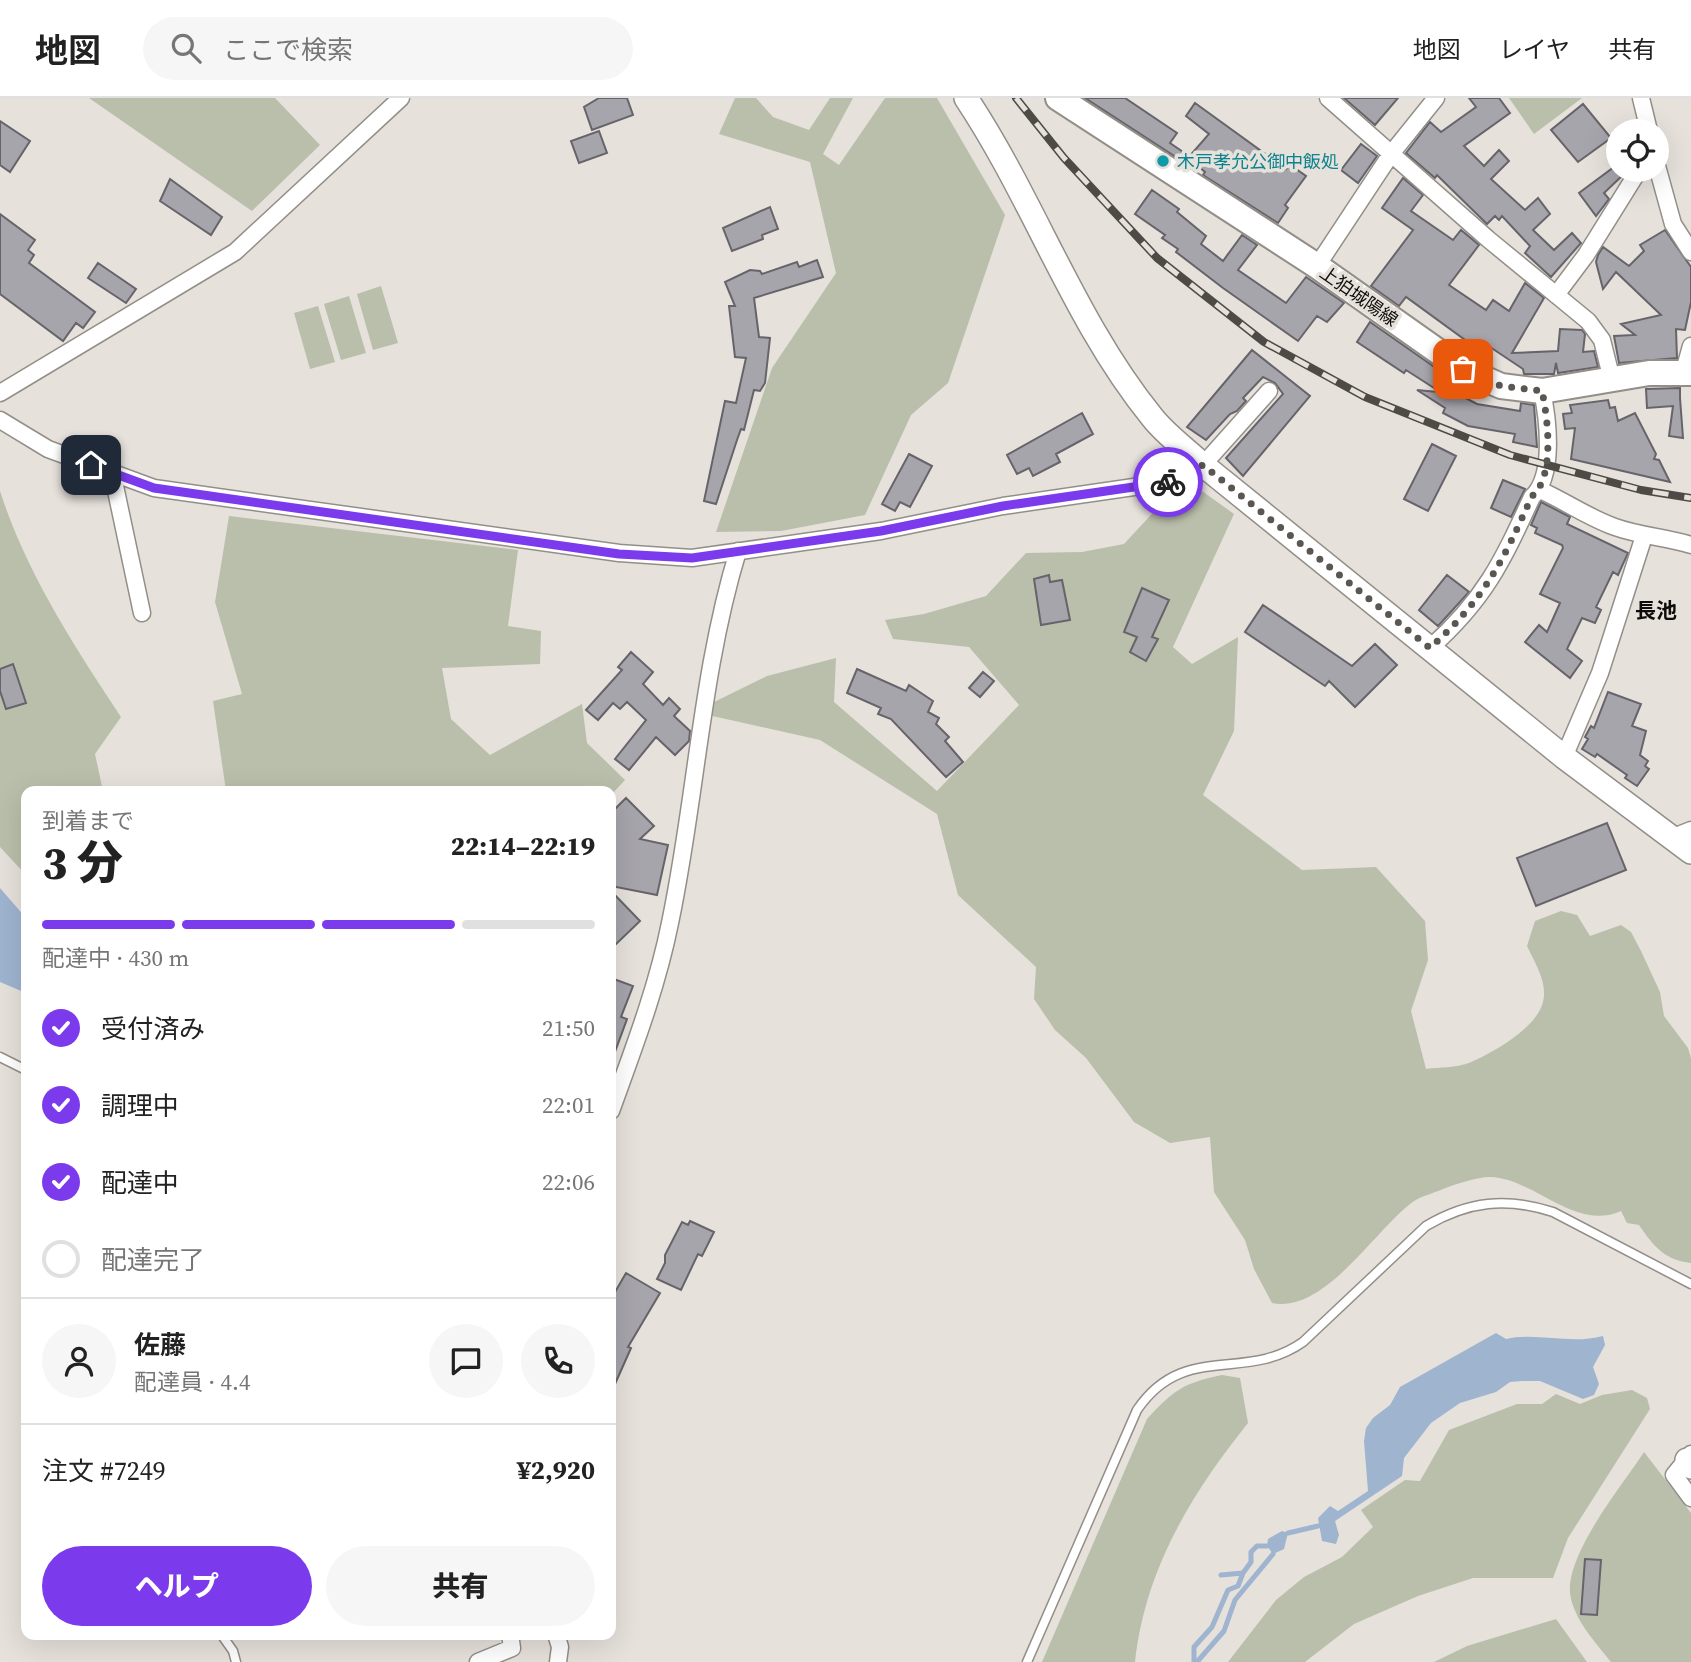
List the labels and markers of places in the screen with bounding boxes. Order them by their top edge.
place label: 木戸孝允公御中飯処 [1177,149,1339,174]
marker: 木戸孝允公御中飯処 [1155,153,1171,169]
pin [1433,339,1493,399]
pin [61,435,121,495]

